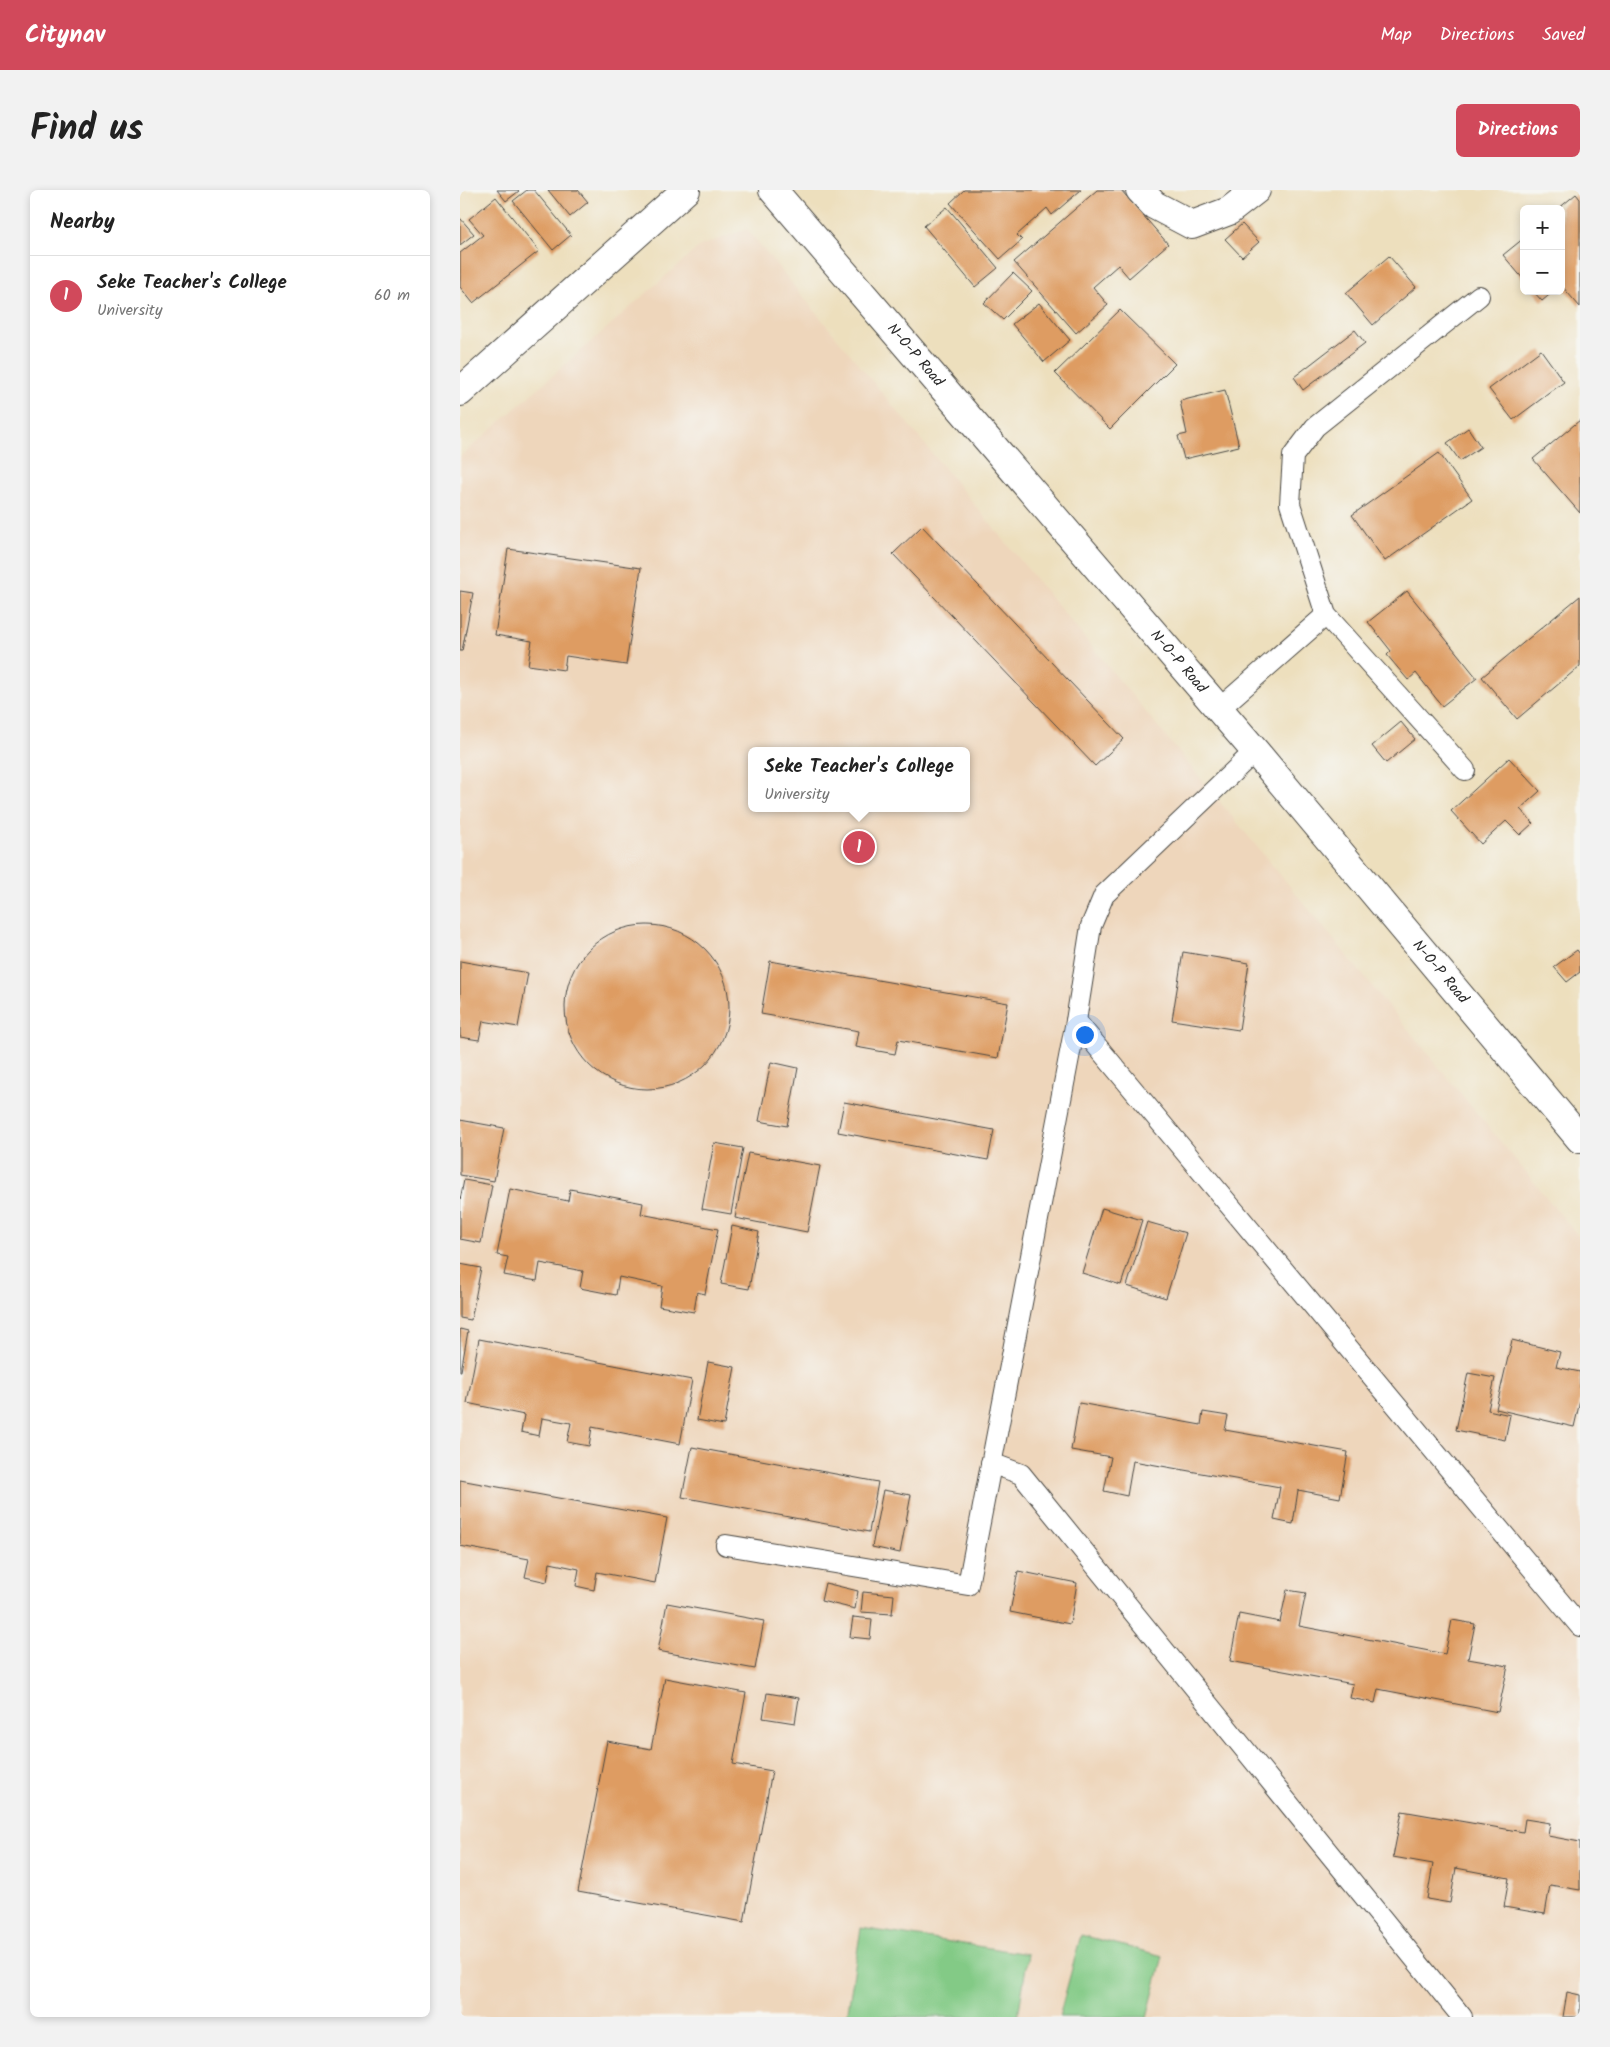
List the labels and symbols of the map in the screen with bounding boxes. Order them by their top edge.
street label: N-O-P Road [881,318,950,393]
street label: N-O-P Road [1144,625,1213,699]
pin: 1 [843,828,875,866]
street label: N-O-P Road [1406,935,1475,1010]
your location [1072,1022,1098,1048]

